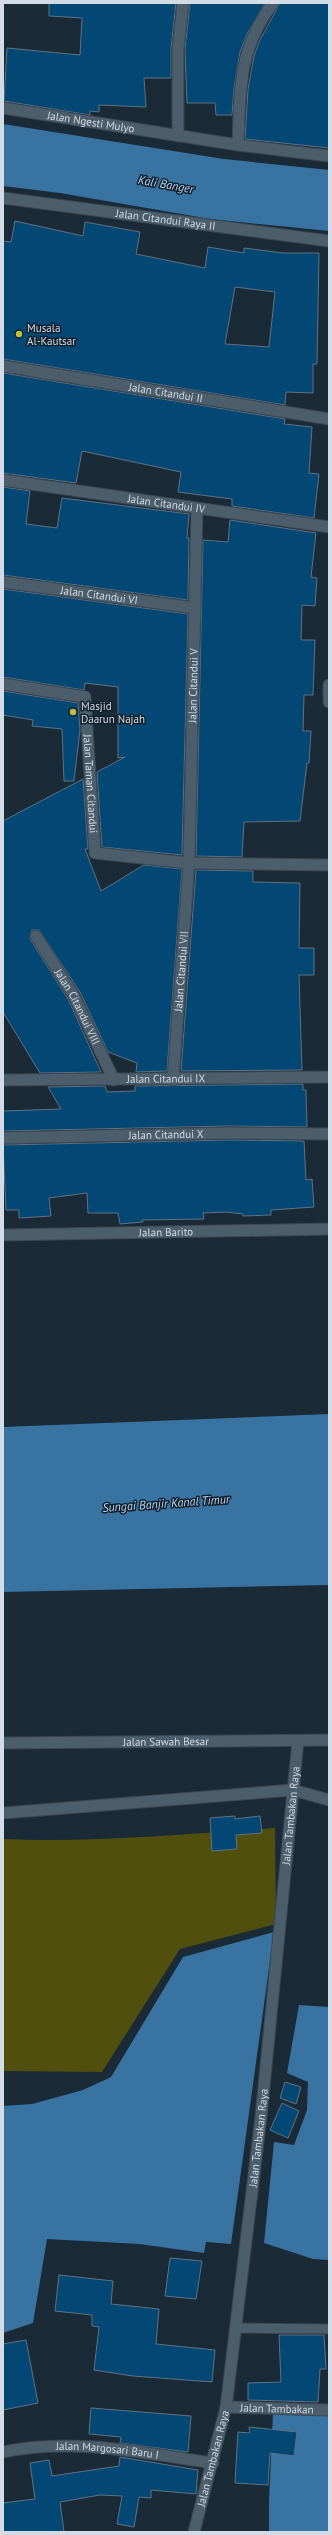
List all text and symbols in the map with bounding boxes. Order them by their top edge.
street label: Jalan Ngesti Mulyo [45,108,136,136]
water label: Kali Banger [137,172,196,196]
street label: Jalan Citandui Raya II [114,206,216,233]
place label: Musala Al-Kautsar [27,321,76,348]
marker: Musala Al-Kautsar [14,329,24,339]
street label: Jalan Citandui II [127,379,204,405]
street label: Jalan Citandui IV [126,491,207,516]
street label: Jalan Citandui VI [59,583,139,607]
street label: Jalan Citandui V [185,648,201,724]
place label: Masjid Daarun Najah [81,699,145,726]
marker: Masjid Daarun Najah [68,707,78,717]
street label: Jalan Taman Citandui [80,733,101,834]
street label: Jalan Citandui VII [171,930,191,1013]
street label: Jalan Citandui VIII [51,965,103,1047]
street label: Jalan Citandui IX [126,1071,206,1086]
street label: Jalan Citandui X [127,1127,204,1142]
street label: Jalan Barito [138,1224,193,1240]
water label: Sungai Banjir Kanal Timur [102,1491,231,1515]
street label: Jalan Sawah Besar [122,1734,209,1749]
street label: Jalan Tambakan Raya [279,1766,302,1867]
street label: Jalan Tambakan Raya [245,2088,271,2189]
street label: Jalan Tambakan [239,2400,314,2417]
street label: Jalan Tambakan Raya [194,2409,232,2509]
street label: Jalan Margosari Baru I [55,2439,160,2462]

